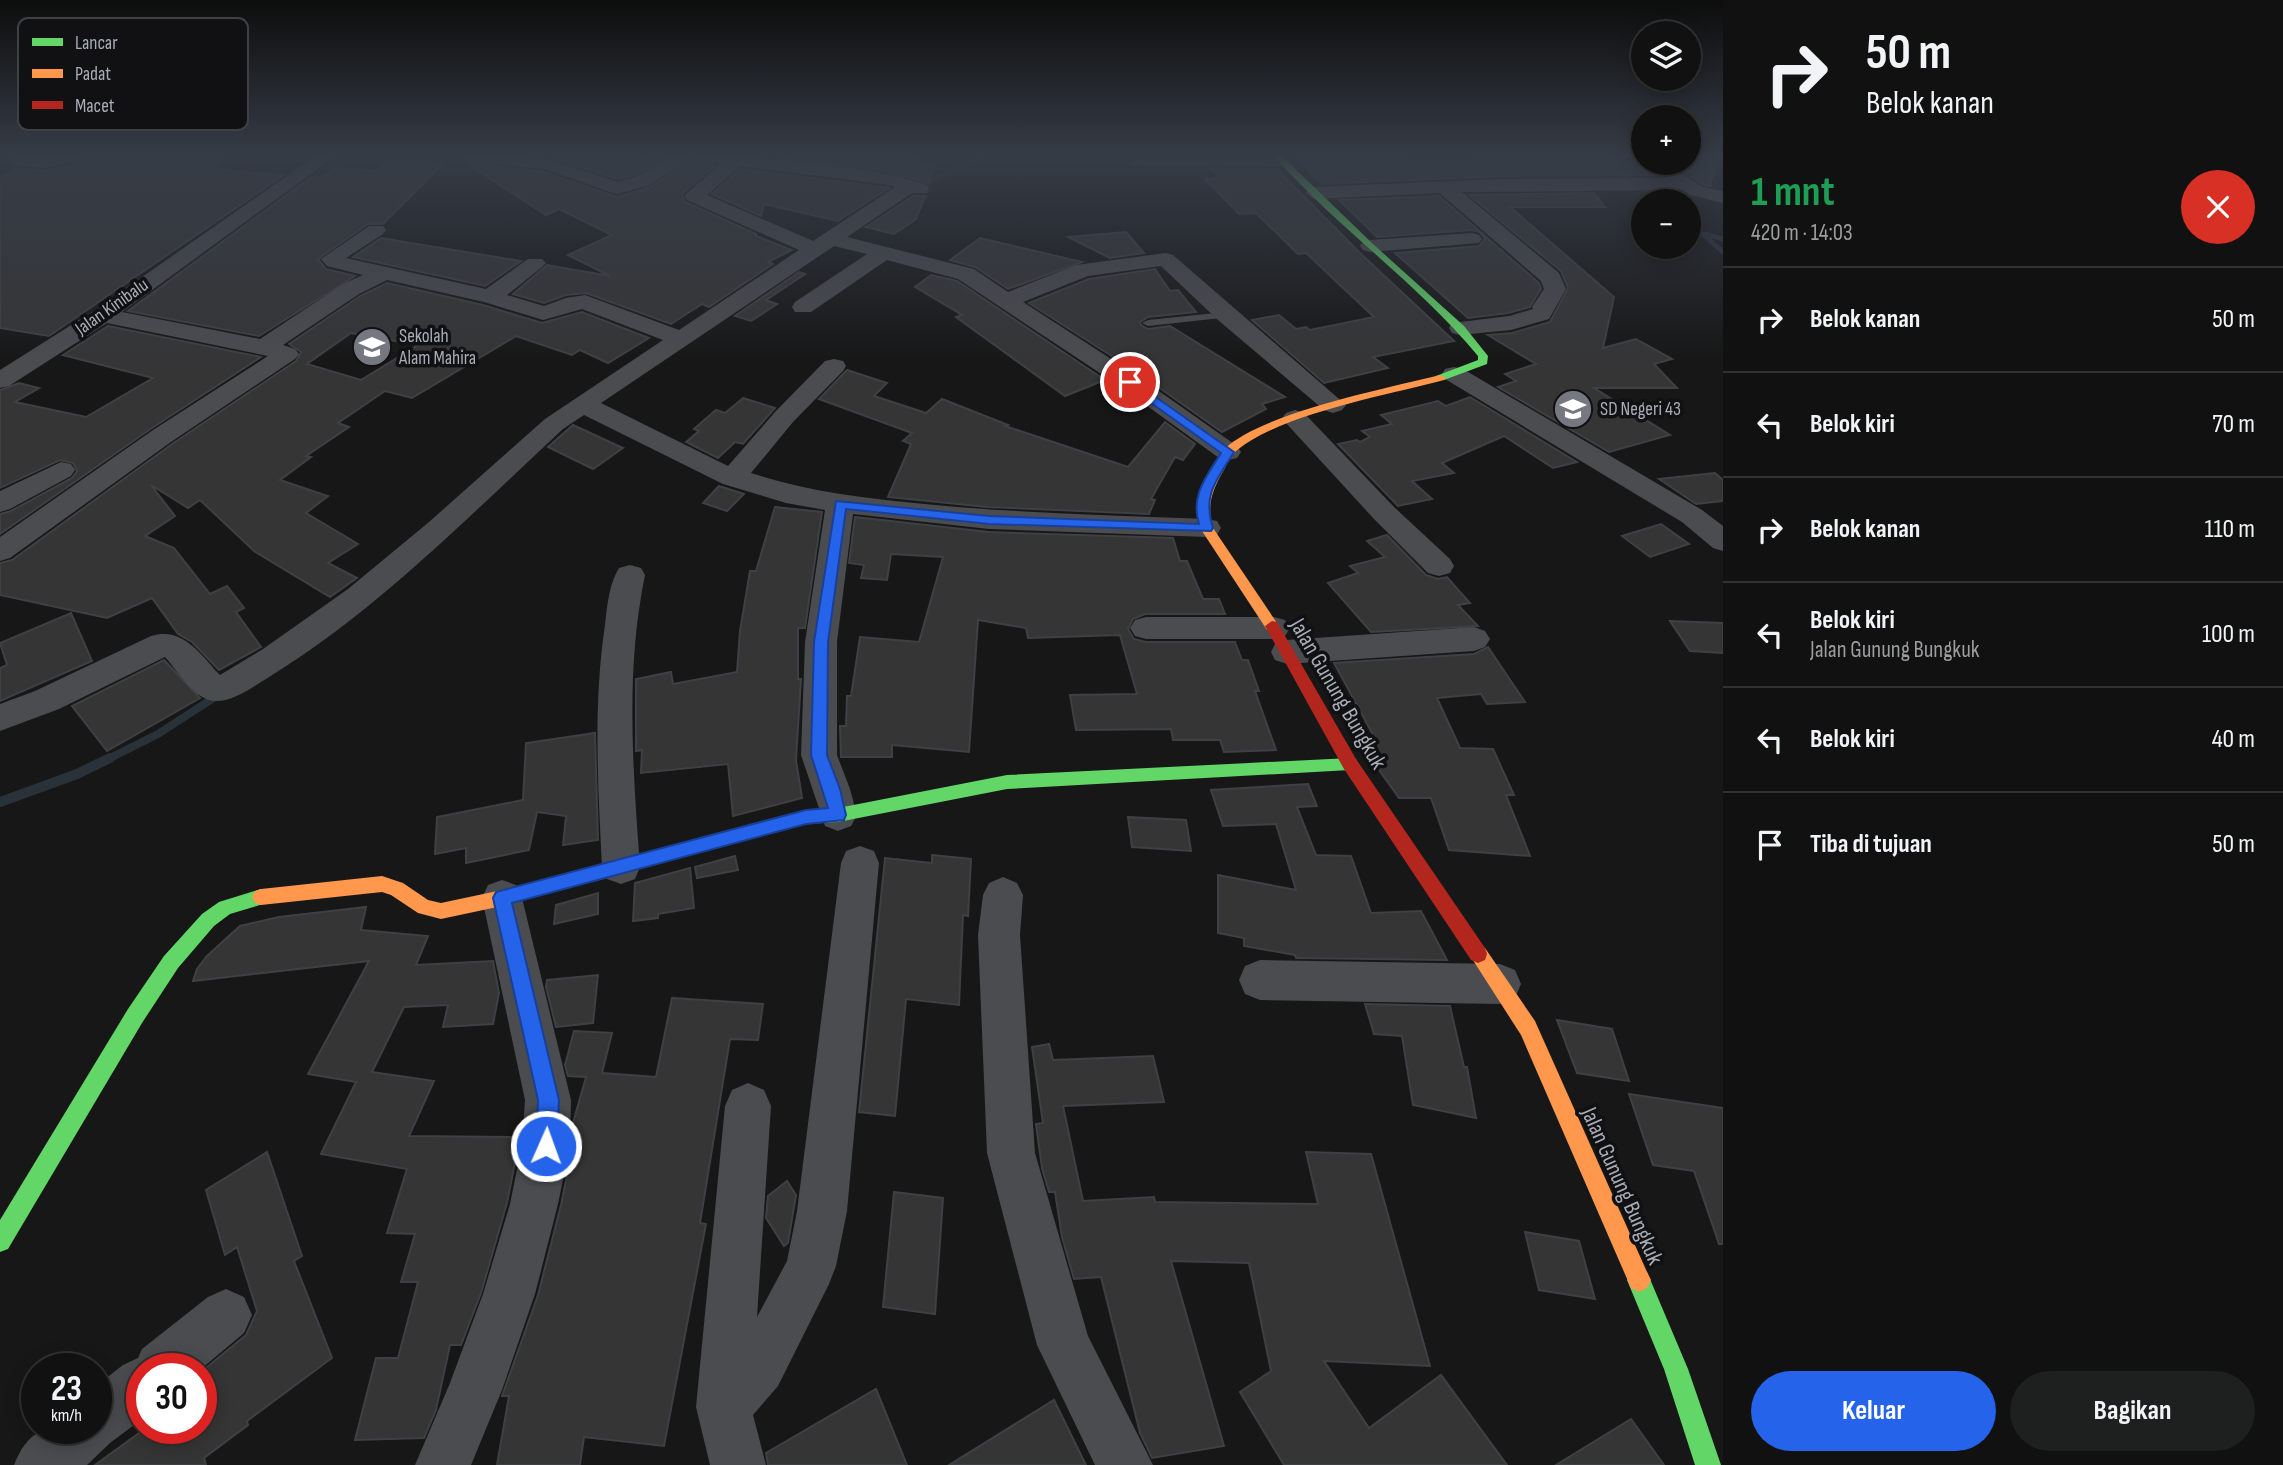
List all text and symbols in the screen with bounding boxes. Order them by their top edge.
legend [18,18,248,130]
map controls [1631,21,1701,259]
button: layers [1631,21,1701,91]
text: 50 m [1866,24,1951,83]
icon: right [1751,28,1842,119]
text: Lancar [75,32,118,55]
text: Padat [75,63,111,86]
text: Belok kanan [1866,84,1994,123]
text: Macet [75,95,115,118]
button: + [1631,105,1701,175]
text: 1 mnt [1751,167,1835,218]
button: close [2181,170,2255,244]
button: − [1631,189,1701,259]
text: 420 m · 14:03 [1751,219,1853,247]
street label: Jalan Kinibalu [70,274,153,341]
icon: right [1751,301,1789,339]
text: Belok kanan [1810,304,1920,335]
text: 50 m [2212,304,2255,335]
place label: Sekolah Alam Mahira [398,325,476,370]
school or university icon: Sekolah Alam Mahira [351,326,393,368]
pin [1100,352,1160,412]
icon: arrive [1111,363,1149,401]
school or university icon: SD Negeri 43 [1552,388,1594,430]
place label: SD Negeri 43 [1600,398,1681,421]
icon: left [1751,406,1789,444]
text: Belok kiri [1810,409,1895,440]
text: 70 m [2212,409,2255,440]
icon: right [1751,511,1789,549]
text: Belok kanan [1810,514,1920,545]
text: 110 m [2204,514,2255,545]
text: Belok kiri [1810,605,1895,636]
street label: Jalan Gunung Bungkuk [1283,613,1393,775]
icon: left [1751,616,1789,654]
text: 100 m [2202,619,2255,650]
text: Jalan Gunung Bungkuk [1810,636,1980,664]
icon: left [1751,721,1789,759]
text: Belok kiri [1810,724,1895,755]
text: 40 m [2212,724,2255,755]
icon: arrive [1751,826,1789,864]
text: Tiba di tujuan [1810,829,1932,860]
text: 50 m [2212,829,2255,860]
street label: Jalan Gunung Bungkuk [1574,1102,1669,1269]
position arrow [509,1109,583,1183]
speed limit sign: 30 [126,1353,217,1444]
text: 23 [51,1368,82,1411]
button: Keluar [1751,1371,1996,1451]
button: Bagikan [2010,1371,2255,1451]
text: km/h [51,1405,82,1426]

